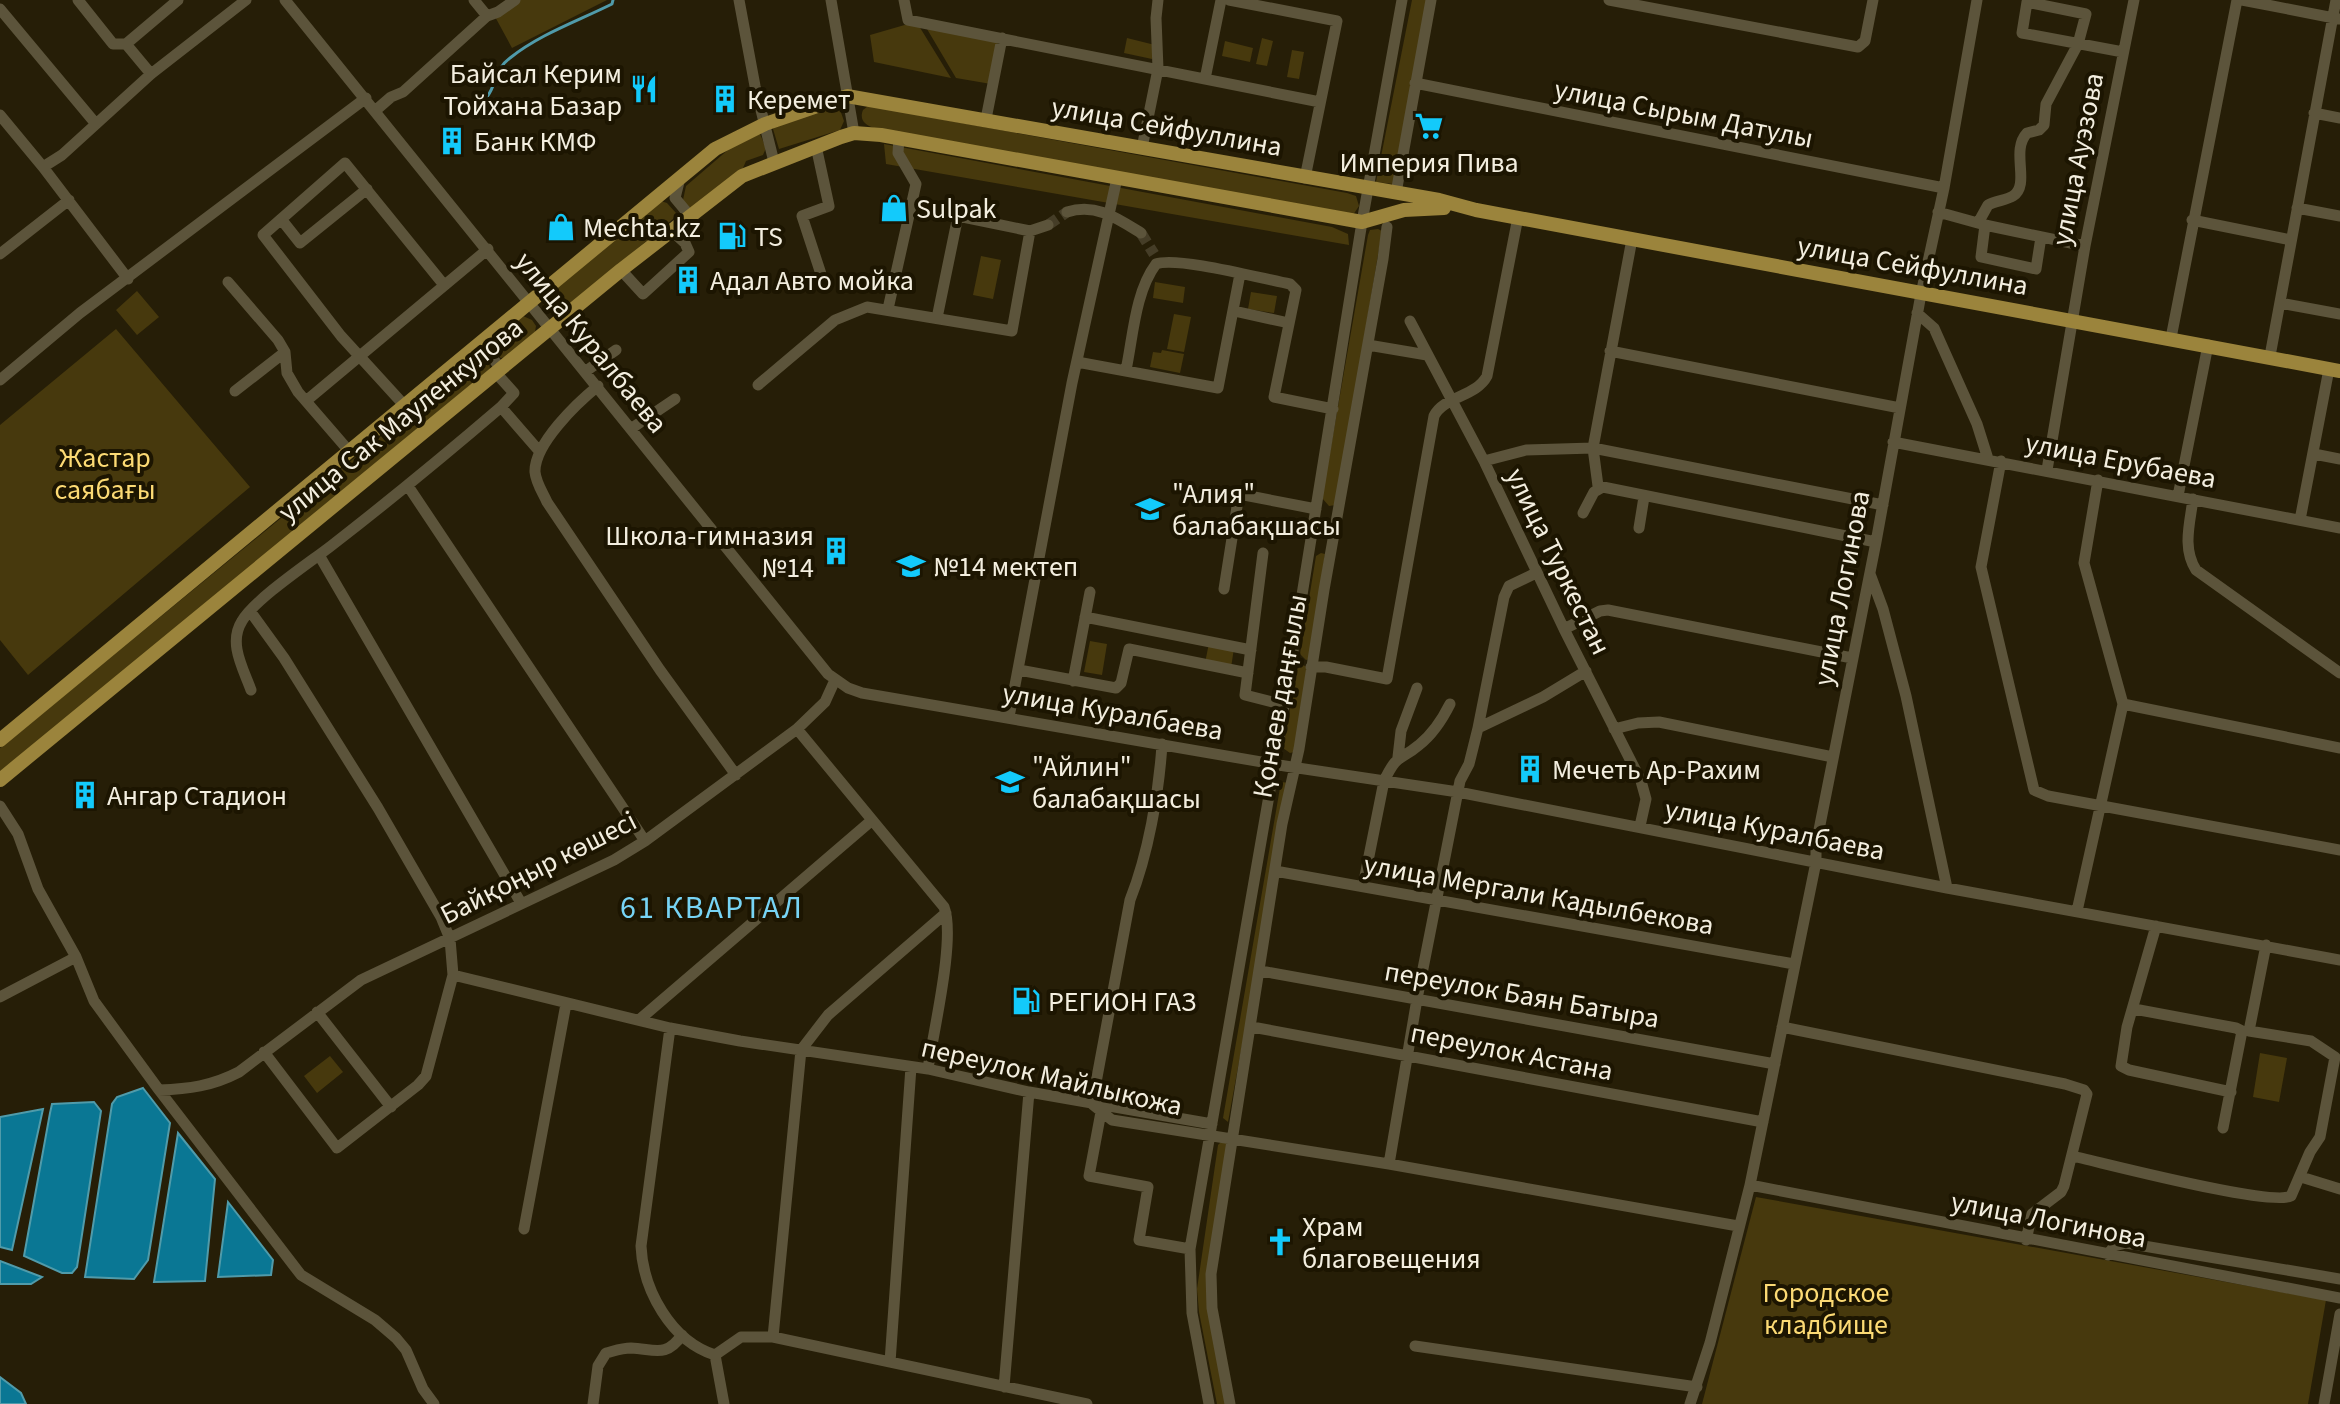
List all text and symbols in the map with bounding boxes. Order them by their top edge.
place label: Байсал Керим Тойхана Базар [443,54,622,126]
street label: улица Сырым Датулы [1551,69,1817,159]
street label: улица Ауэзова [2042,69,2114,249]
restaurant icon: Байсал Керим Тойхана Базар [629,74,659,104]
place label: Керемет [747,80,851,120]
building icon: Керемет [710,84,740,114]
street label: улица Сейфуллина [1048,87,1285,167]
supermarket icon: Империя Пива [1414,111,1444,141]
place label: Банк КМФ [474,122,597,162]
building icon: Банк КМФ [437,126,467,156]
place label: Империя Пива [1339,143,1519,183]
place label: Sulpak [916,189,997,229]
shop icon: Sulpak [879,193,909,223]
place label: Mechta.kz [583,208,701,248]
shop icon: Mechta.kz [546,212,576,242]
place label: TS [754,217,783,257]
fuel station icon: TS [717,221,747,251]
street label: улица Сейфуллина [1794,226,2031,306]
street label: улица Куралбаева [505,243,677,442]
place label: Адал Авто мойка [710,261,914,301]
building icon: Адал Авто мойка [673,265,703,295]
street label: улица Сак Мауленкулова [269,308,532,531]
street label: улица Ерубаева [2022,423,2220,499]
park label: Жастар саябағы [54,438,156,510]
street label: улица Туркестан [1496,461,1621,662]
place label: "Алия" балабақшасы [1172,474,1341,546]
street label: улица Логинова [1803,487,1881,689]
school or university icon: "Алия" балабақшасы [1135,494,1165,524]
place label: Школа-гимназия №14 [605,516,814,588]
building icon: Школа-гимназия №14 [821,536,851,566]
place label: №14 мектеп [933,547,1078,587]
school or university icon: №14 мектеп [896,551,926,581]
street label: Қонаев даңғылы [1242,591,1318,801]
street label: улица Куралбаева [999,673,1226,751]
place label: "Айлин" балабақшасы [1032,747,1201,819]
place label: Мечеть Ар-Рахим [1552,750,1761,790]
building icon: Мечеть Ар-Рахим [1515,754,1545,784]
school or university icon: "Айлин" балабақшасы [995,767,1025,797]
place label: Ангар Стадион [107,776,287,816]
building icon: Ангар Стадион [70,780,100,810]
street label: улица Куралбаева [1661,789,1888,871]
street label: Байқоңыр көшесі [433,801,644,935]
street label: улица Мергали Кадылбекова [1361,844,1717,945]
district label: 61 КВАРТАЛ [620,885,804,931]
street label: переулок Баян Батыра [1381,951,1662,1039]
place label: РЕГИОН ГАЗ [1048,982,1196,1022]
fuel station icon: РЕГИОН ГАЗ [1011,986,1041,1016]
street label: переулок Астана [1407,1013,1616,1091]
street label: переулок Майлыкожа [917,1027,1186,1126]
street label: улица Логинова [1948,1181,2150,1259]
place label: Храм благовещения [1302,1207,1481,1279]
church icon: Храм благовещения [1265,1227,1295,1257]
park label: Городское кладбище [1762,1273,1890,1345]

